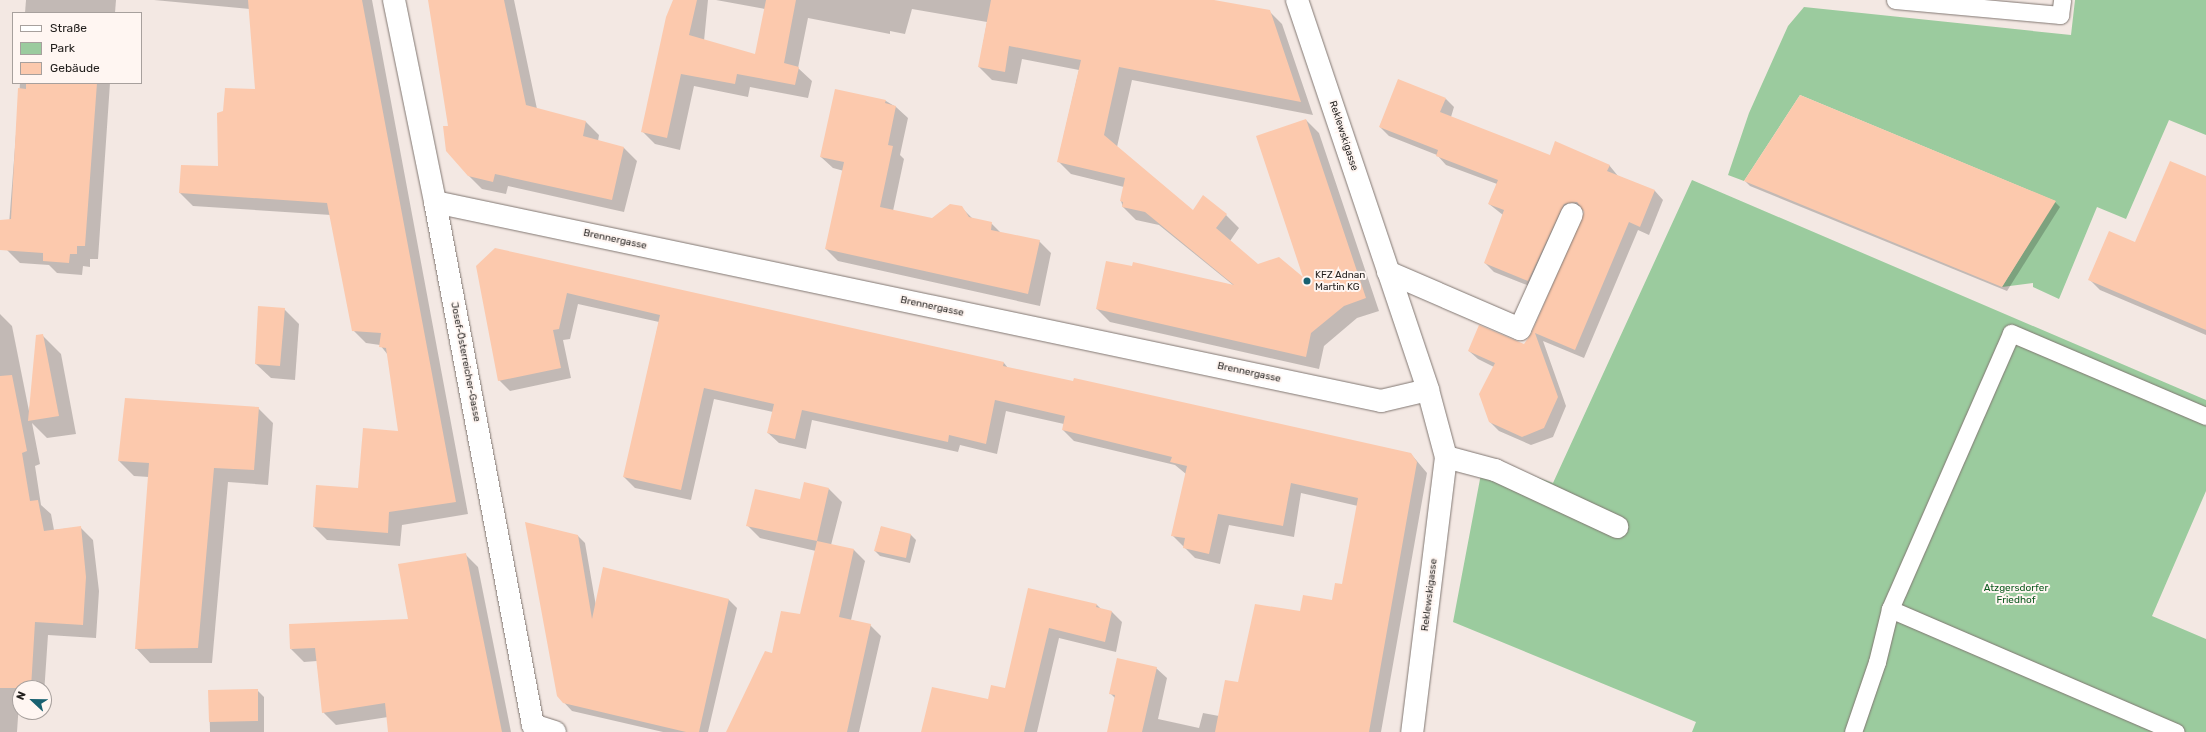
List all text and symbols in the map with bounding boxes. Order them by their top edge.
legend [12,12,142,84]
text: Straße [50,21,87,35]
text: Park [50,41,75,55]
text: Gebäude [50,61,100,75]
street label: Reklewskigasse [1326,99,1360,173]
street label: Brennergasse [582,227,648,253]
place label: KFZ Adnan Martin KG [1315,269,1366,292]
marker: KFZ Adnan Martin KG [1302,276,1312,286]
street label: Brennergasse [899,294,965,320]
street label: Josef-Österreicher-Gasse [448,301,482,423]
street label: Brennergasse [1216,360,1282,386]
street label: Reklewskigasse [1420,558,1440,632]
park label: Atzgersdorfer Friedhof [1984,582,2048,606]
north arrow [12,680,52,720]
text: N [14,690,29,702]

